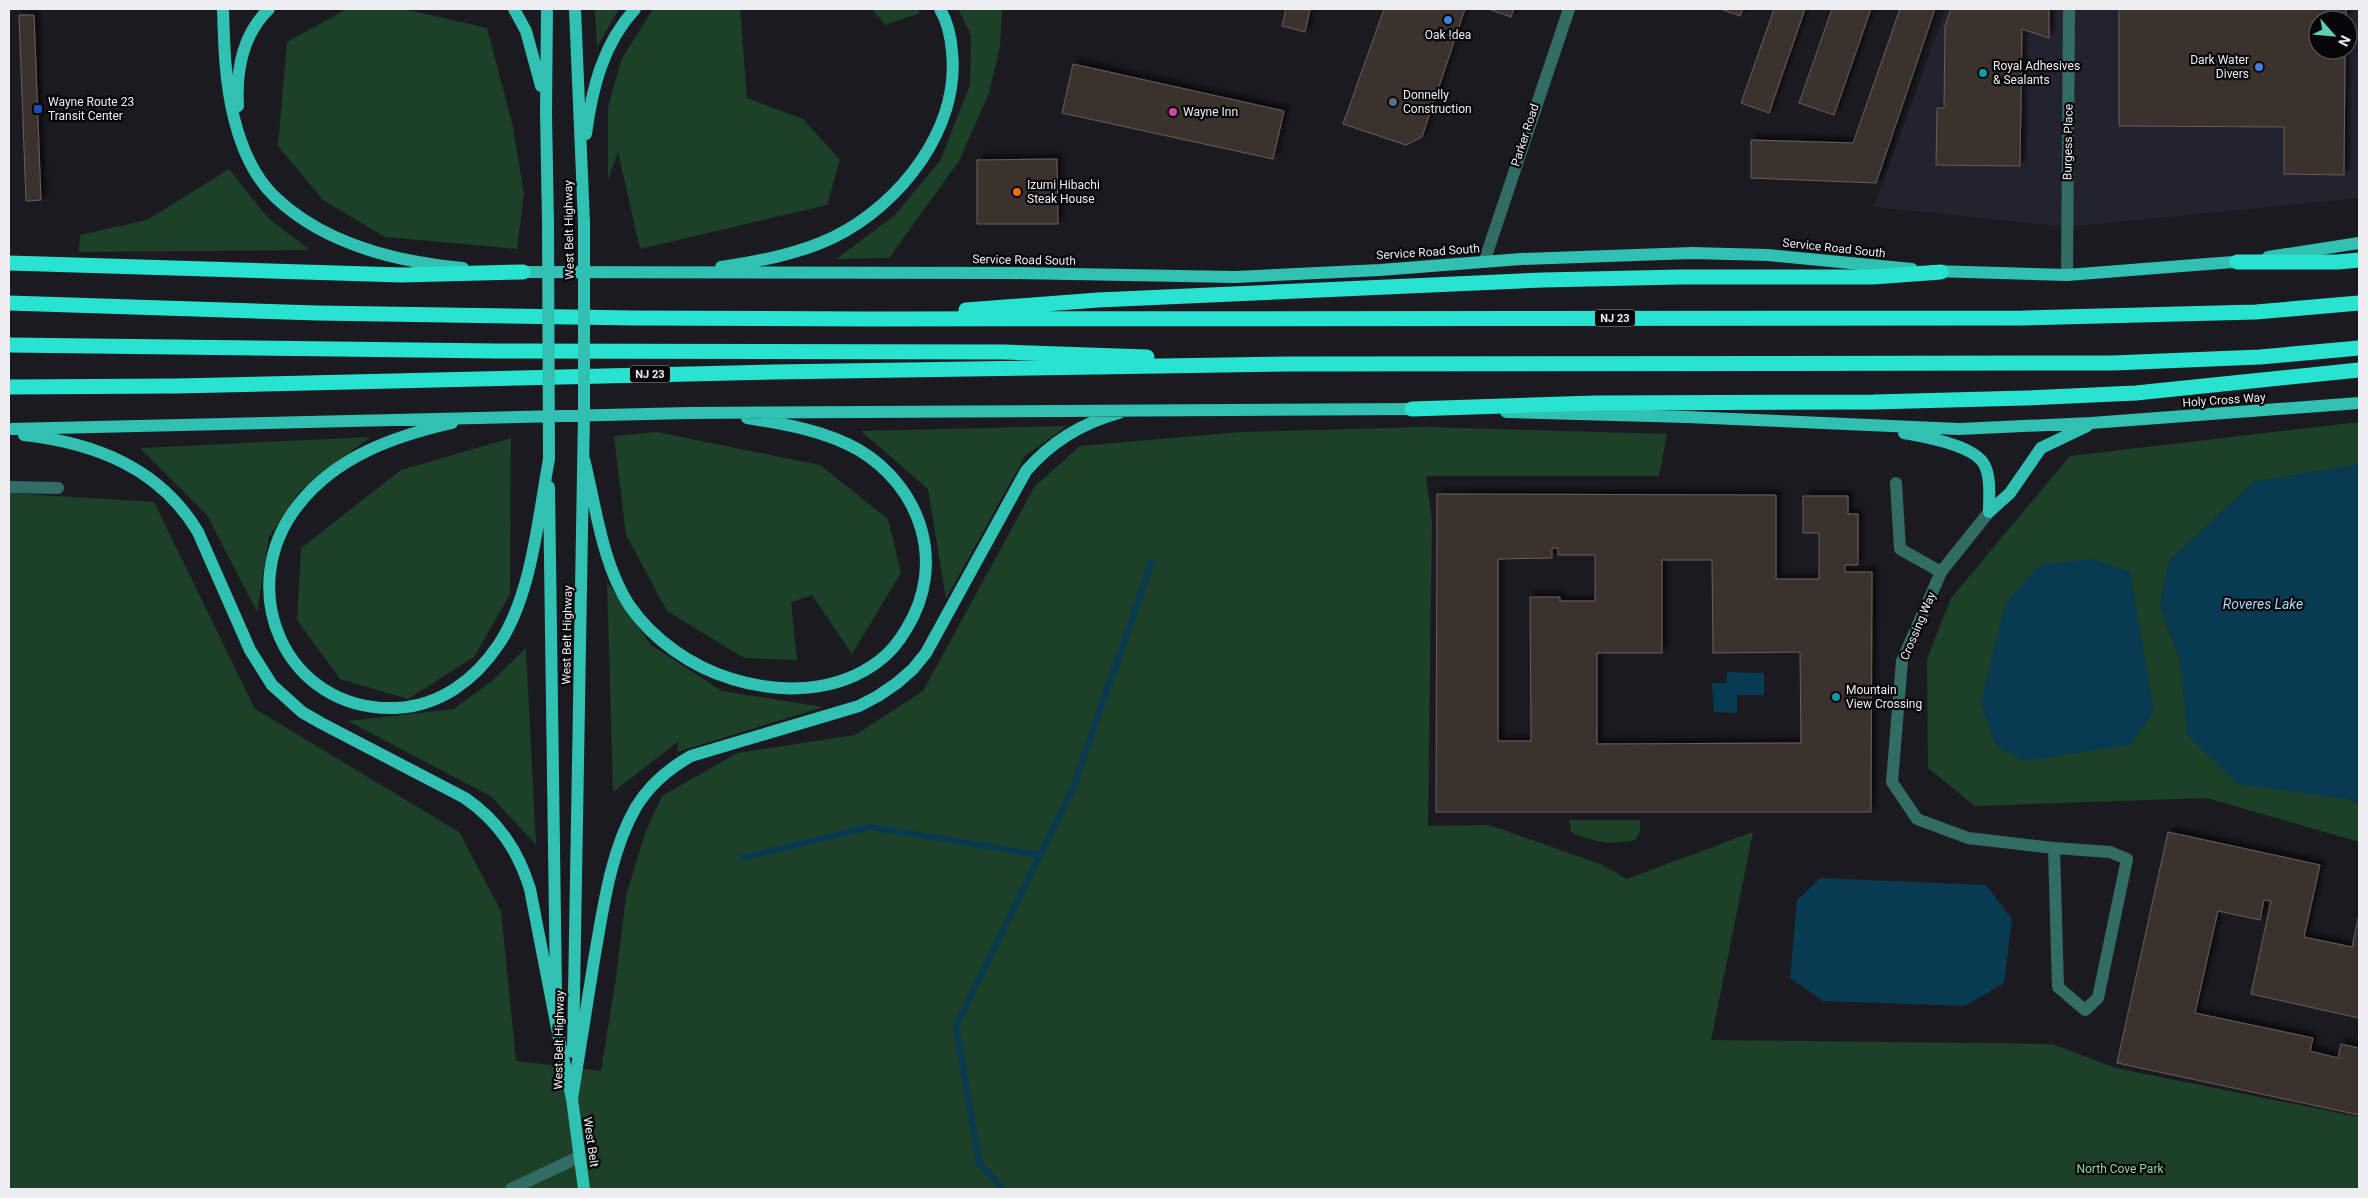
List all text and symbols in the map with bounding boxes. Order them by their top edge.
north arrow [2308,10,2358,60]
marker: Oak !dea [1442,14,1454,26]
place label: Oak !dea [1425,28,1471,42]
text: N [2335,33,2354,49]
place label: Dark Water Divers [2190,53,2249,81]
place label: Royal Adhesives & Sealants [1993,59,2080,87]
marker: Dark Water Divers [2253,61,2265,73]
marker: Royal Adhesives & Sealants [1977,67,1989,79]
place label: Donnelly Construction [1403,88,1472,116]
place label: Wayne Route 23 Transit Center [48,95,134,123]
marker: Donnelly Construction [1387,96,1399,108]
street label: Parker Road [1508,102,1542,168]
marker: Wayne Route 23 Transit Center [32,103,44,115]
street label: Burgess Place [2060,104,2076,180]
place label: Wayne Inn [1183,105,1238,119]
marker: Wayne Inn [1167,106,1179,118]
place label: Izumi Hibachi Steak House [1027,178,1100,206]
street label: West Belt Highway [561,180,577,280]
marker: Izumi Hibachi Steak House [1011,186,1023,198]
street label: Service Road South [1782,236,1886,260]
street label: Service Road South [1376,241,1480,263]
street label: Service Road South [972,252,1076,268]
road number: NJ 23 [1595,310,1635,326]
road number: NJ 23 [630,366,670,382]
street label: Holy Cross Way [2182,390,2266,410]
street label: West Belt Highway [559,585,575,685]
street label: Crossing Way [1897,589,1939,662]
water label: Roveres Lake [2223,596,2303,612]
place label: Mountain View Crossing [1846,683,1922,711]
marker: Mountain View Crossing [1830,691,1842,703]
street label: West Belt Highway [551,990,567,1090]
street label: West Belt [581,1116,601,1168]
park label: North Cove Park [2076,1162,2164,1176]

